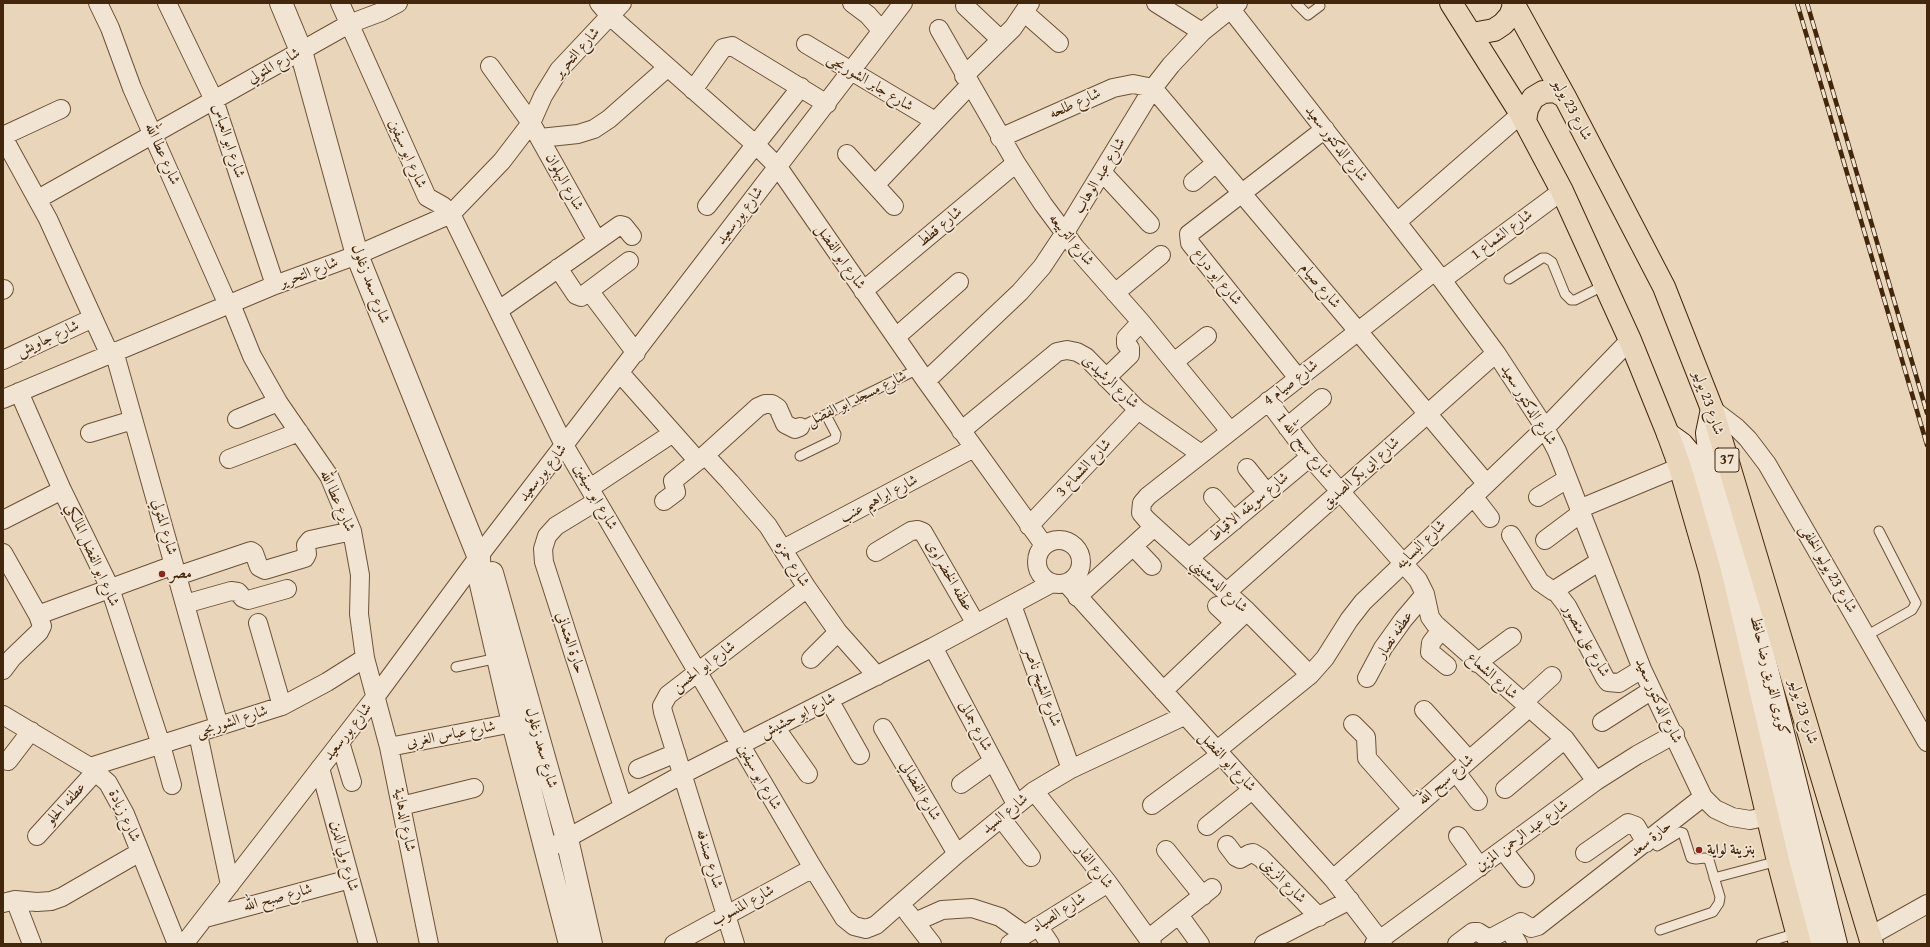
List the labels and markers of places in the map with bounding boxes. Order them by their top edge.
place label: مصر [170,565,192,583]
marker: مصر [157,569,167,579]
place label: بنزينة لواية [1707,841,1755,859]
marker: بنزينة لواية [1694,845,1704,855]

